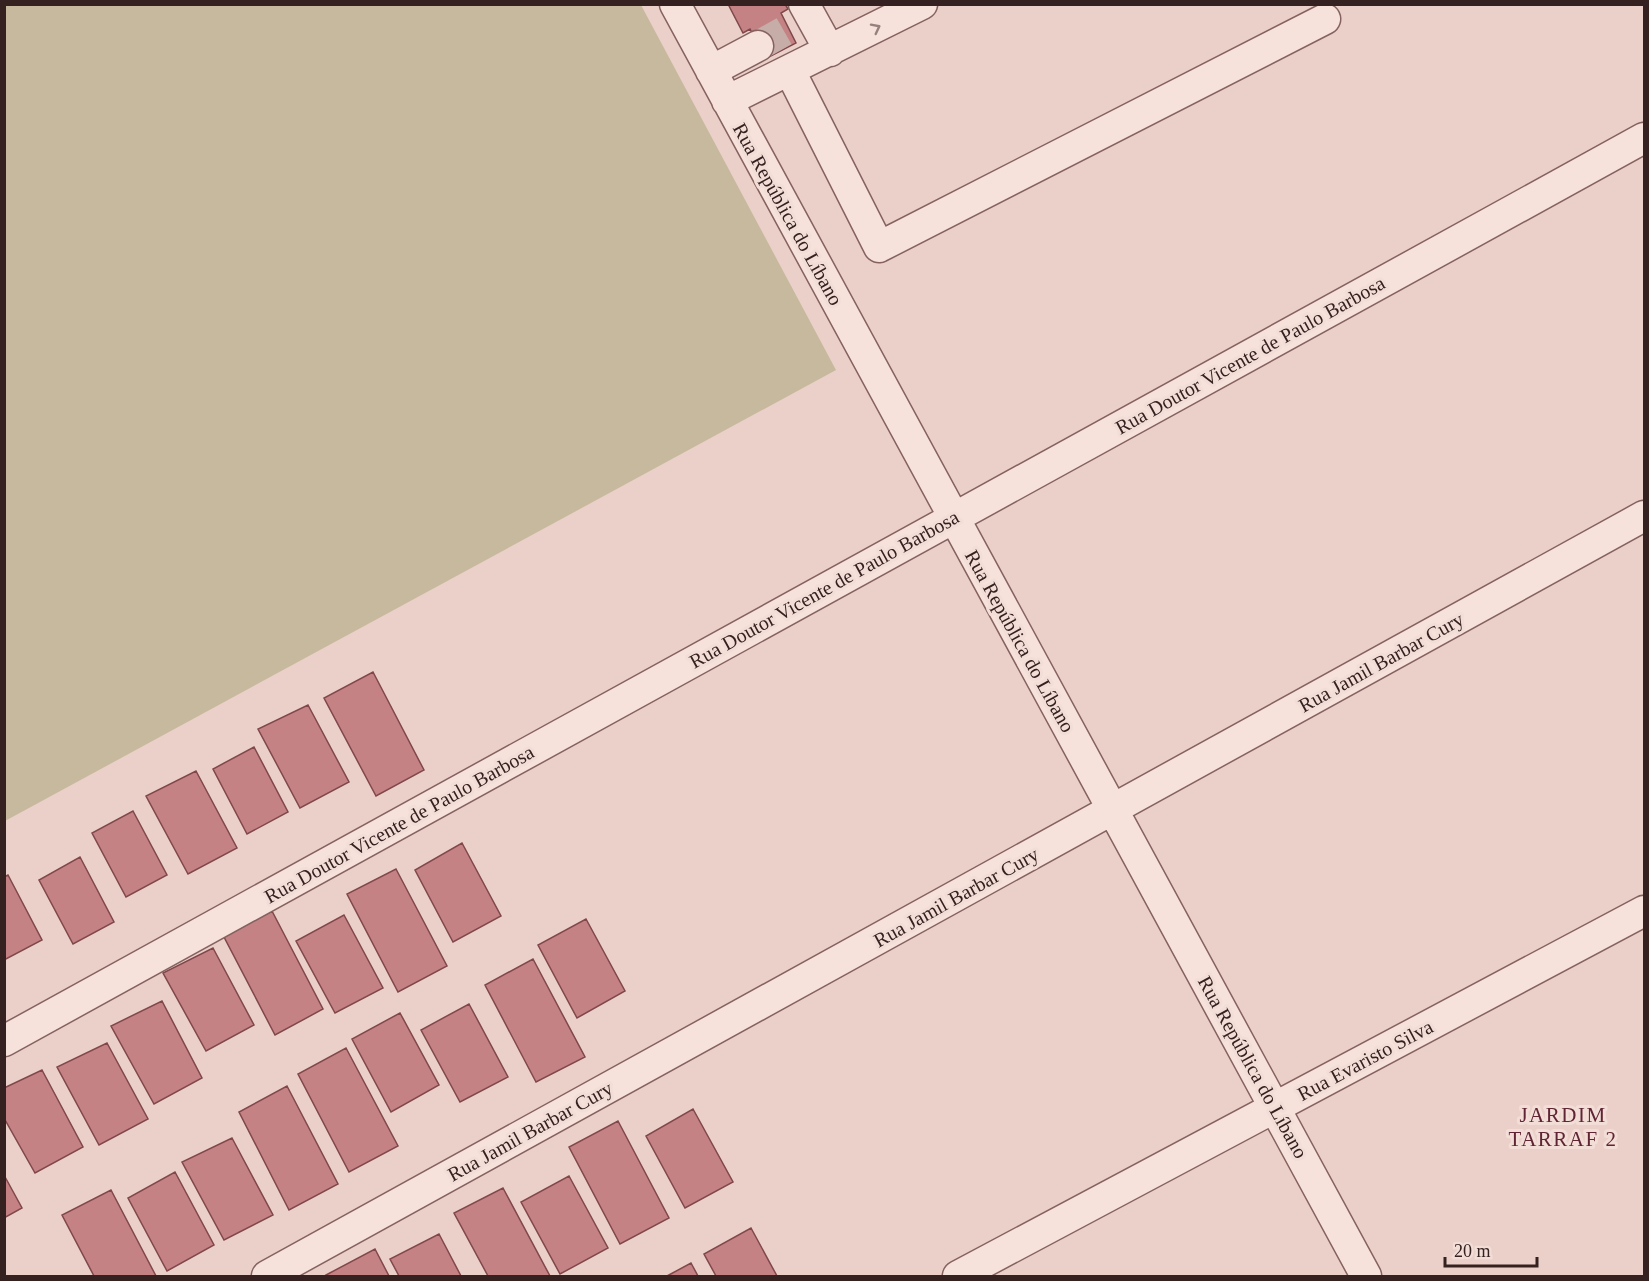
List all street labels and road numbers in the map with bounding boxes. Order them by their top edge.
street label: Rua República do Líbano [728,119,847,309]
street label: Rua Doutor Vicente de Paulo Barbosa [1112,272,1389,438]
street label: Rua Doutor Vicente de Paulo Barbosa [686,506,963,672]
street label: Rua República do Líbano [960,546,1079,736]
street label: Rua Jamil Barbar Cury [1295,608,1468,717]
street label: Rua Doutor Vicente de Paulo Barbosa [261,741,538,907]
street label: Rua Jamil Barbar Cury [870,843,1043,952]
street label: Rua República do Líbano [1193,972,1312,1162]
street label: Rua Evaristo Silva [1294,1015,1436,1105]
street label: Rua Jamil Barbar Cury [444,1077,617,1186]

